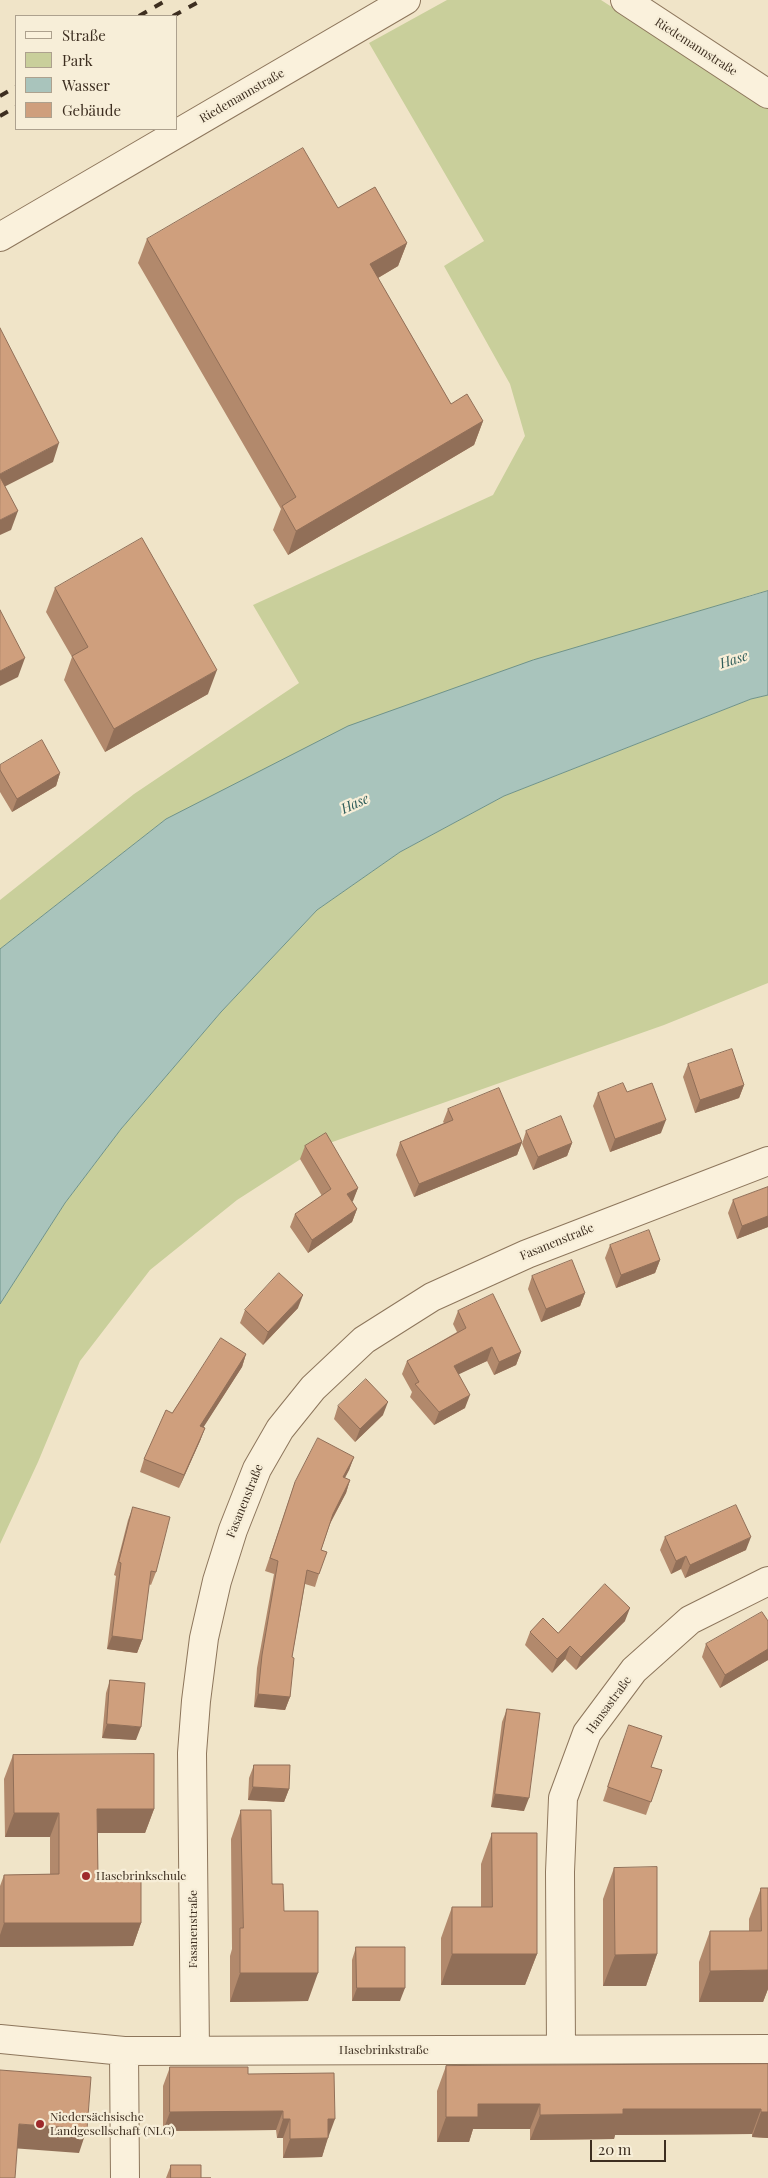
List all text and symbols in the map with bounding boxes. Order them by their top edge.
legend [15,15,178,130]
street label: Riedemannstraße [652,15,740,79]
text: Straße [62,25,106,45]
text: Park [62,50,93,70]
street label: Riedemannstraße [197,66,287,126]
text: Wasser [62,75,110,95]
text: Gebäude [62,100,121,120]
water label: Hase [718,648,750,672]
water label: Hase [338,790,372,818]
street label: Fasanenstraße [518,1221,596,1263]
street label: Fasanenstraße [224,1462,266,1540]
street label: Hansastraße [583,1673,635,1737]
place label: Hasebrinkschule [96,1869,186,1883]
marker: Hasebrinkschule [80,1870,92,1882]
street label: Fasanenstraße [186,1890,200,1968]
street label: Hasebrinkstraße [339,2043,429,2057]
place label: Niedersächsische Landgesellschaft (NLG) [50,2110,174,2138]
marker: Niedersächsische Landgesellschaft (NLG) [34,2118,46,2130]
scale bar [593,2130,669,2162]
text: 20 m [598,2139,631,2159]

